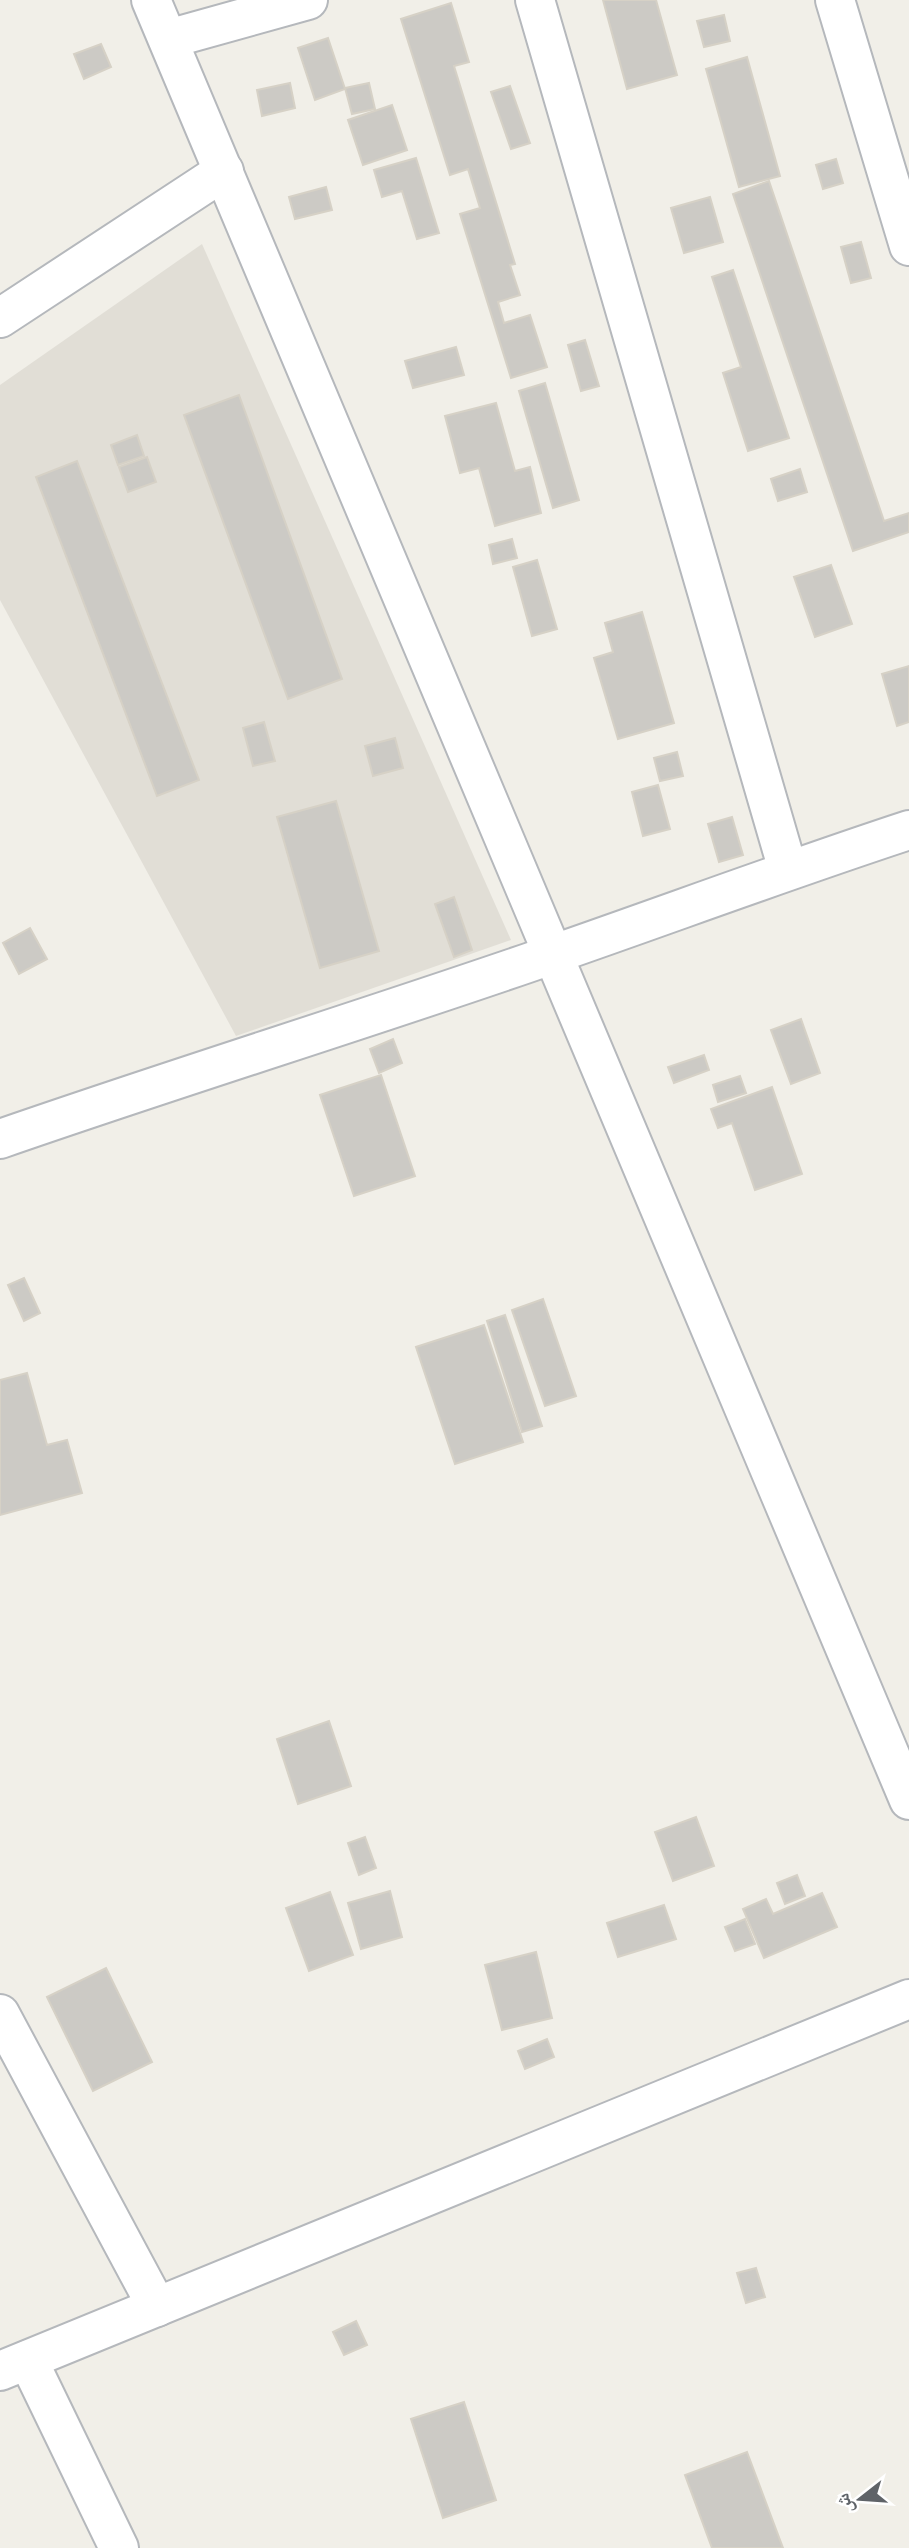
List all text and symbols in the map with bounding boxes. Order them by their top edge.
north arrow [825,2464,895,2534]
text: ش [830,2491,858,2517]

